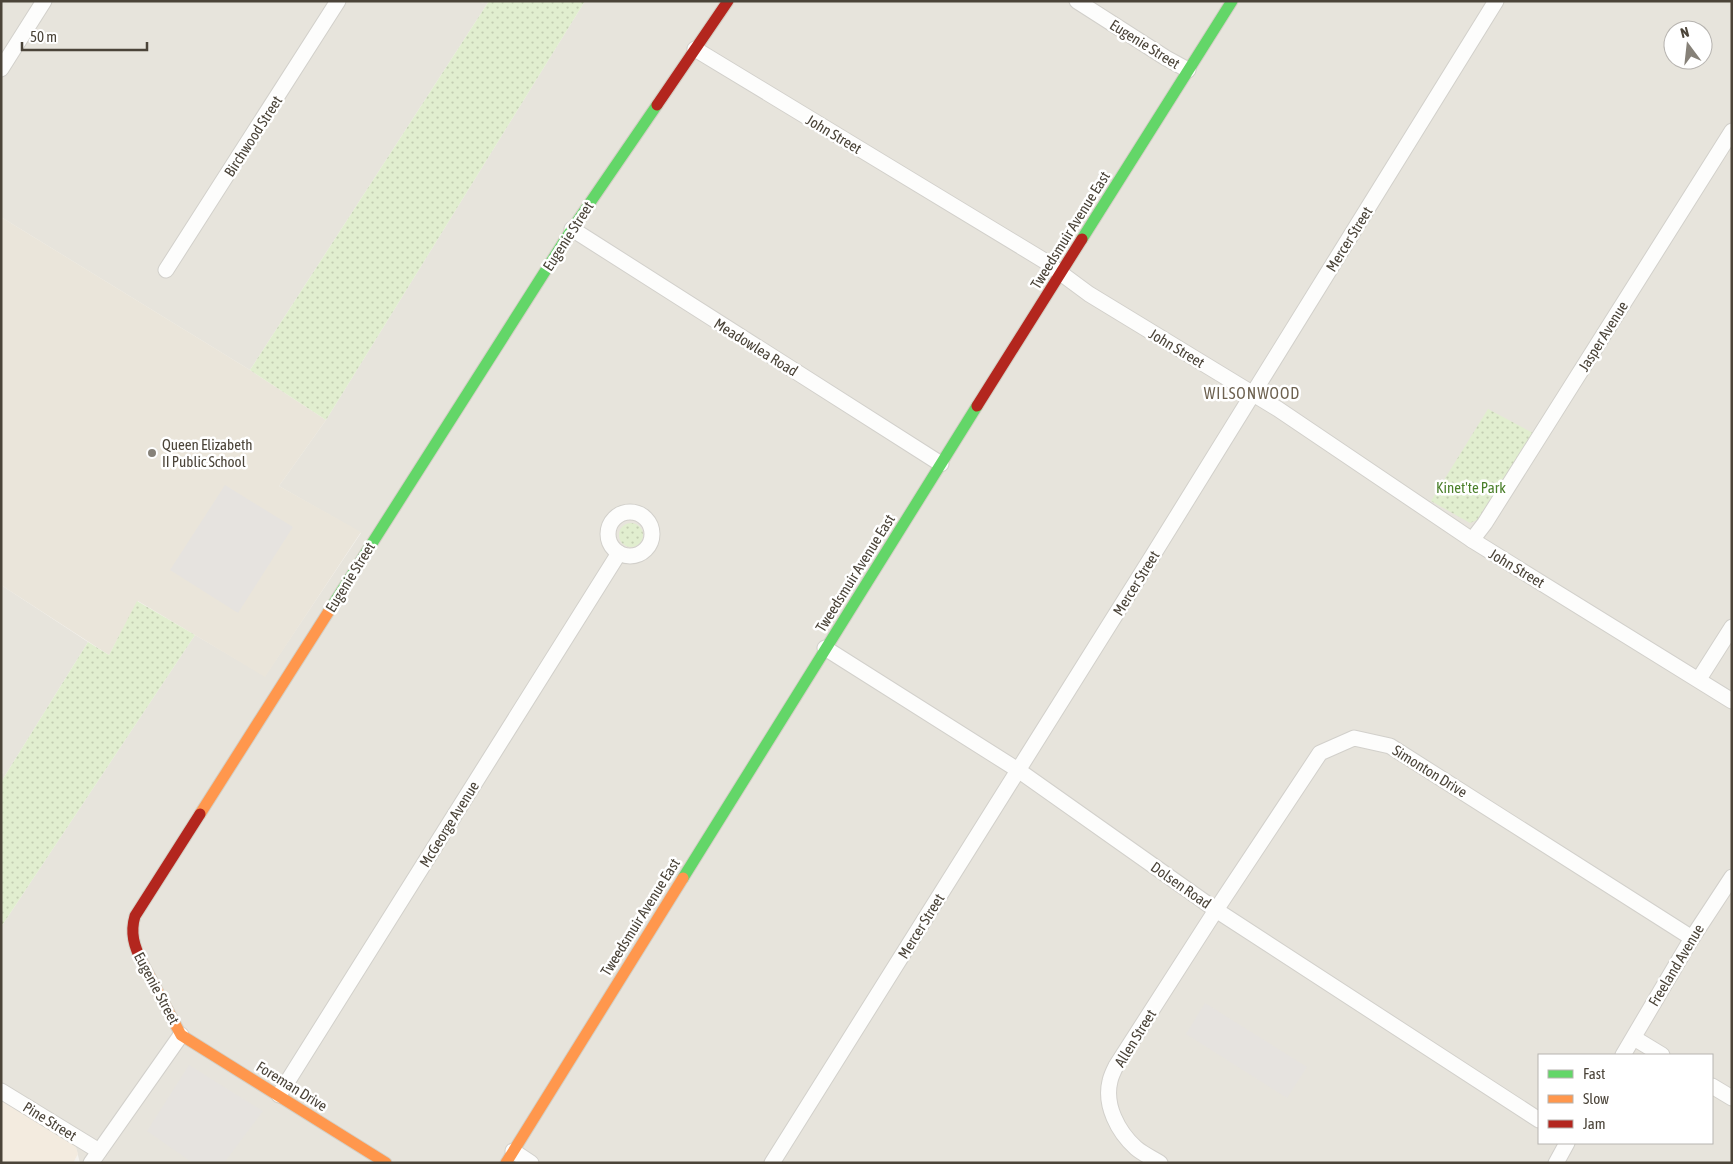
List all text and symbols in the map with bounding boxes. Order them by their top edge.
street label: Eugenie Street [1107,16,1183,72]
scale bar [22,20,148,52]
north arrow [1663,20,1713,70]
text: N [1679,24,1691,41]
text: 50 m [30,28,57,45]
street label: Birchwood Street [221,92,285,180]
street label: John Street [803,111,865,157]
street label: Tweedsmuir Avenue East [1027,168,1113,292]
street label: Eugenie Street [539,198,597,274]
street label: Mercer Street [1322,204,1376,274]
street label: Jasper Avenue [1575,298,1631,374]
street label: Meadowlea Road [711,315,801,379]
street label: John Street [1146,325,1208,371]
district label: WILSONWOOD [1204,384,1300,402]
place label: Queen Elizabeth II Public School [162,436,253,470]
marker: Queen Elizabeth II Public School [146,447,158,459]
park label: Kinet'te Park [1436,479,1506,496]
street label: Tweedsmuir Avenue East [812,511,898,635]
street label: Eugenie Street [322,539,378,615]
street label: John Street [1486,545,1548,591]
street label: Mercer Street [1109,548,1163,618]
street label: Simonton Drive [1390,741,1471,801]
street label: McGeorge Avenue [416,778,482,870]
street label: Tweedsmuir Avenue East [597,855,683,979]
street label: Dolsen Road [1148,858,1214,912]
street label: Mercer Street [894,891,948,961]
street label: Freeland Avenue [1645,921,1707,1009]
street label: Eugenie Street [131,949,183,1027]
street label: Allen Street [1111,1006,1159,1070]
legend [1538,1054,1713,1144]
street label: Foreman Drive [253,1058,331,1115]
text: Fast [1583,1065,1605,1082]
text: Slow [1583,1090,1609,1107]
street label: Pine Street [20,1098,80,1144]
text: Jam [1583,1115,1606,1132]

